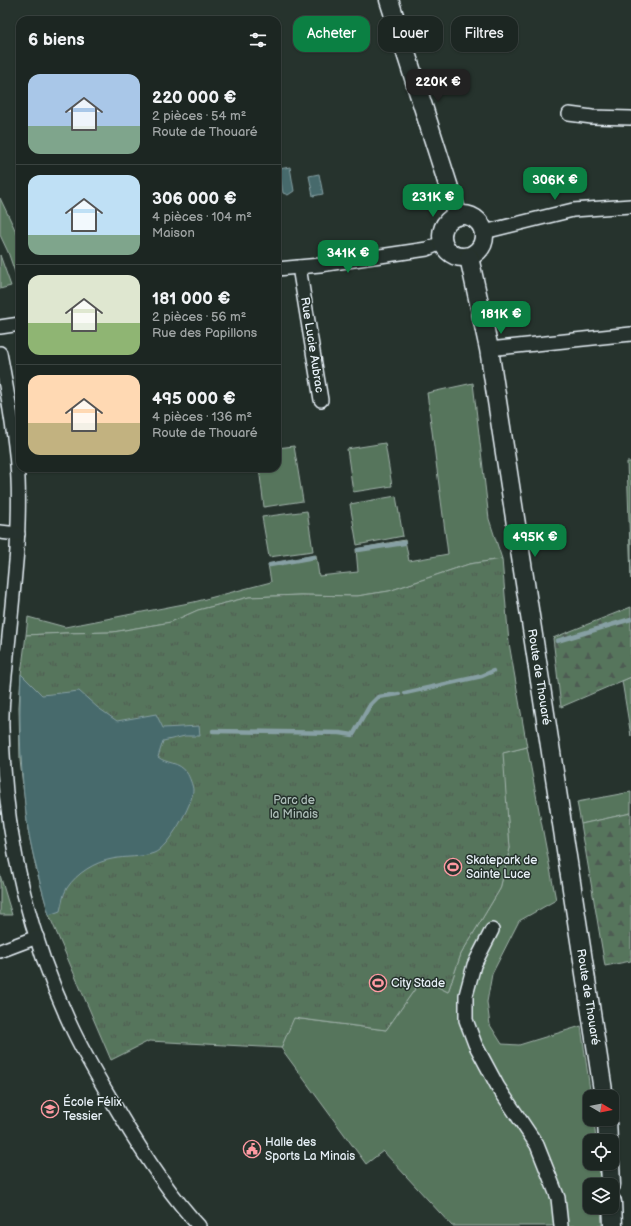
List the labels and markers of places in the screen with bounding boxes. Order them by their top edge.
pin: 220K € [405,69,471,103]
pin: 306K € [522,167,588,201]
pin: 231K € [400,184,466,218]
pin: 341K € [315,240,381,274]
pin: 181K € [468,301,534,335]
pin: 495K € [502,524,568,558]
place label: Skatepark de Sainte Luce [466,853,537,882]
sports icon: Skatepark de Sainte Luce [443,857,463,877]
sports icon: City Stade [368,973,388,993]
place label: City Stade [391,976,445,991]
place label: École Félix Tessier [63,1094,122,1124]
school or university icon: École Félix Tessier [40,1099,60,1119]
place label: Halle des Sports La Minais [265,1135,355,1164]
public building icon: Halle des Sports La Minais [242,1139,262,1159]

